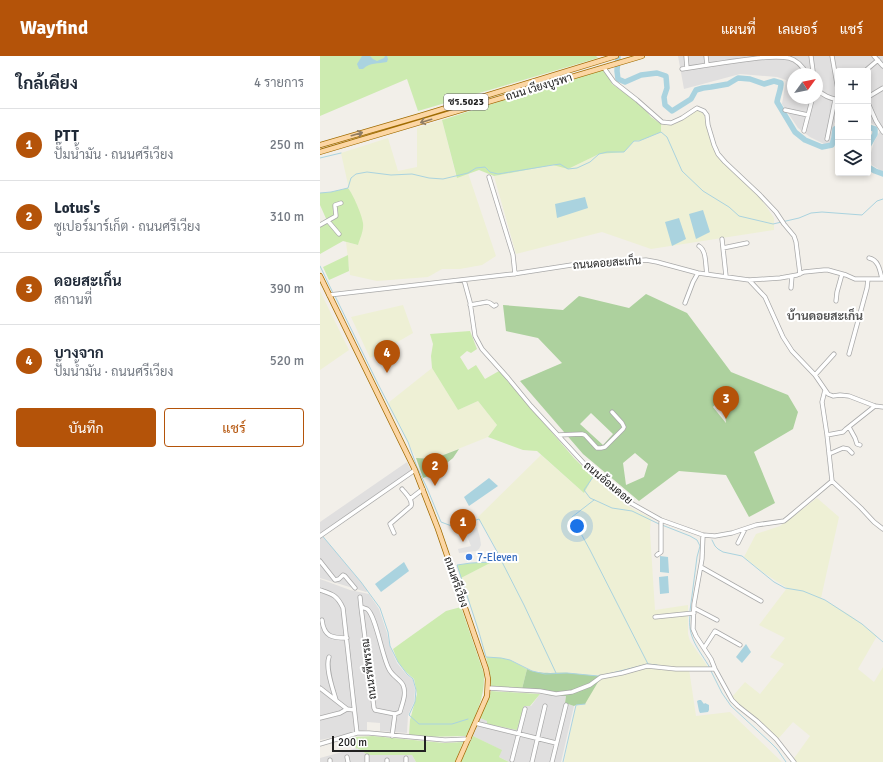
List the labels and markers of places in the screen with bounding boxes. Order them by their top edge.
pin: 4 [374,340,400,373]
pin: 3 [713,386,739,419]
pin: 2 [422,453,448,486]
pin: 1 [450,509,476,542]
place label: 7-Eleven [477,551,518,564]
marker: 7-Eleven [464,552,474,562]

